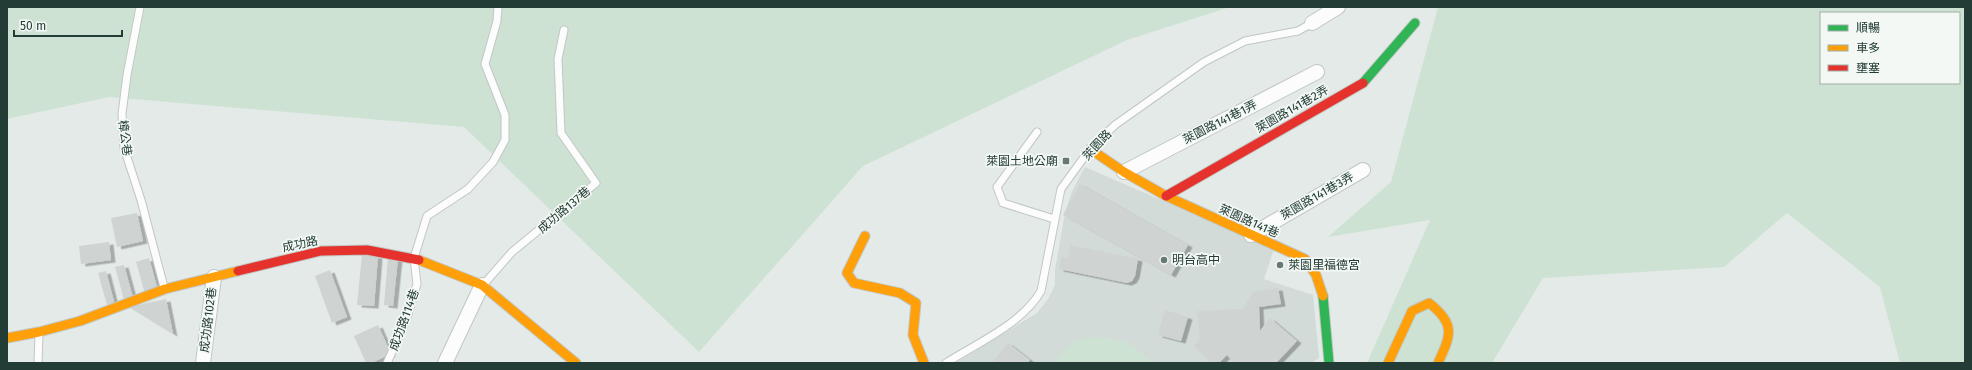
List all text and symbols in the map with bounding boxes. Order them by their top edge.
scale bar [14,12,122,38]
legend [1820,12,1960,84]
text: 50 m [20,19,46,33]
text: 順暢 [1856,21,1880,35]
text: 車多 [1856,41,1880,55]
text: 壅塞 [1856,61,1880,75]
street label: 萊園路141巷2弄 [1253,82,1331,136]
street label: 萊園路141巷1弄 [1181,97,1259,147]
street label: 樟公巷 [116,119,134,157]
street label: 萊園路 [1080,127,1114,163]
place label: 萊園土地公廟 [986,154,1058,168]
marker: 萊園土地公廟 [1061,156,1071,166]
street label: 萊園路141巷3弄 [1278,169,1356,223]
street label: 成功路137巷 [535,184,593,236]
street label: 萊園路141巷 [1217,202,1281,240]
street label: 成功路 [281,233,319,255]
place label: 明台高中 [1172,253,1220,267]
marker: 明台高中 [1159,255,1169,265]
place label: 萊園里福德宮 [1288,258,1360,272]
marker: 萊園里福德宮 [1275,260,1285,270]
street label: 成功路102巷 [197,287,219,353]
street label: 成功路114巷 [386,287,422,353]

